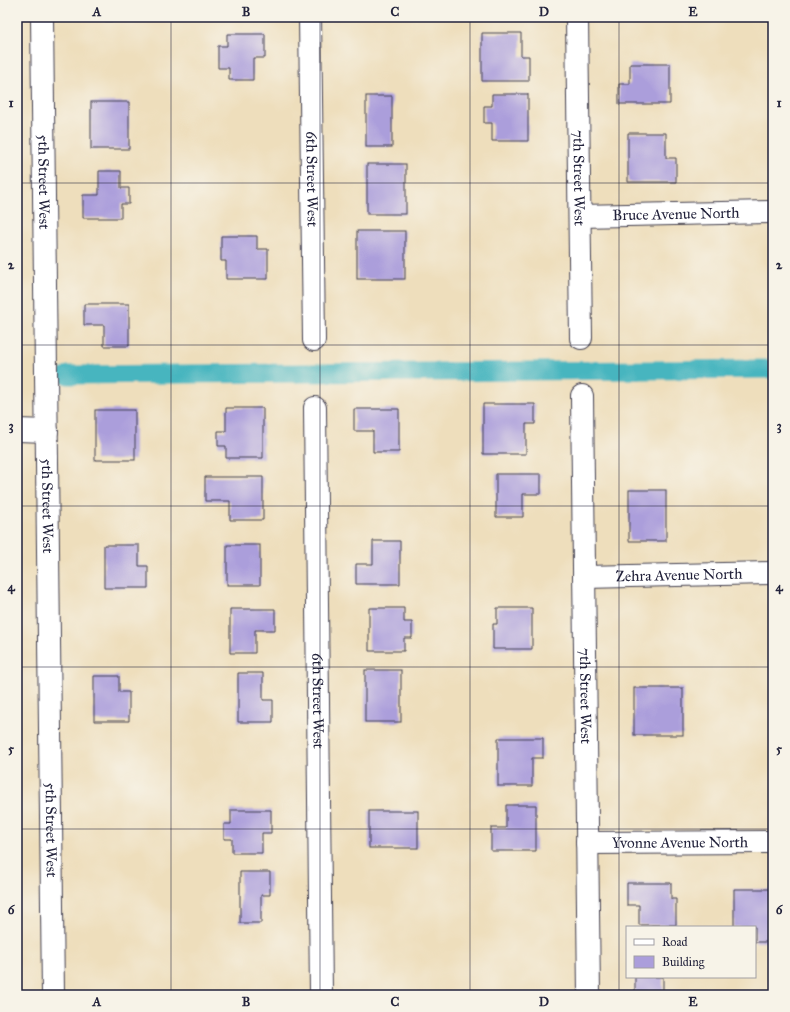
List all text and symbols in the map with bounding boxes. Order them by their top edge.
text: A [92,4,102,20]
text: B [242,4,251,20]
text: C [391,4,400,20]
text: D [539,4,549,20]
text: E [688,4,698,20]
text: 1 [8,95,14,111]
text: 1 [776,95,782,111]
street label: 7th Street West [569,130,589,227]
street label: 6th Street West [302,131,322,228]
street label: 5th Street West [34,134,53,230]
street label: Bruce Avenue North [612,204,740,224]
text: 2 [8,257,15,273]
text: 2 [776,257,783,273]
text: 3 [8,418,14,434]
text: 3 [776,418,782,434]
street label: 5th Street West [38,458,57,554]
street label: Zehra Avenue North [615,565,743,585]
text: 4 [7,579,15,595]
text: 4 [775,579,783,595]
street label: 7th Street West [576,648,595,745]
street label: 6th Street West [309,653,327,750]
text: 5 [8,741,15,757]
text: 5 [776,741,783,757]
street label: 5th Street West [42,782,61,878]
street label: Yvonne Avenue North [612,833,749,852]
text: 6 [8,902,16,918]
text: 6 [776,902,784,918]
legend [626,926,756,978]
text: Road [662,935,688,949]
text: Building [662,955,705,970]
text: A [92,994,102,1010]
text: B [242,994,251,1010]
text: C [391,994,400,1010]
text: D [539,994,549,1010]
text: E [688,994,698,1010]

